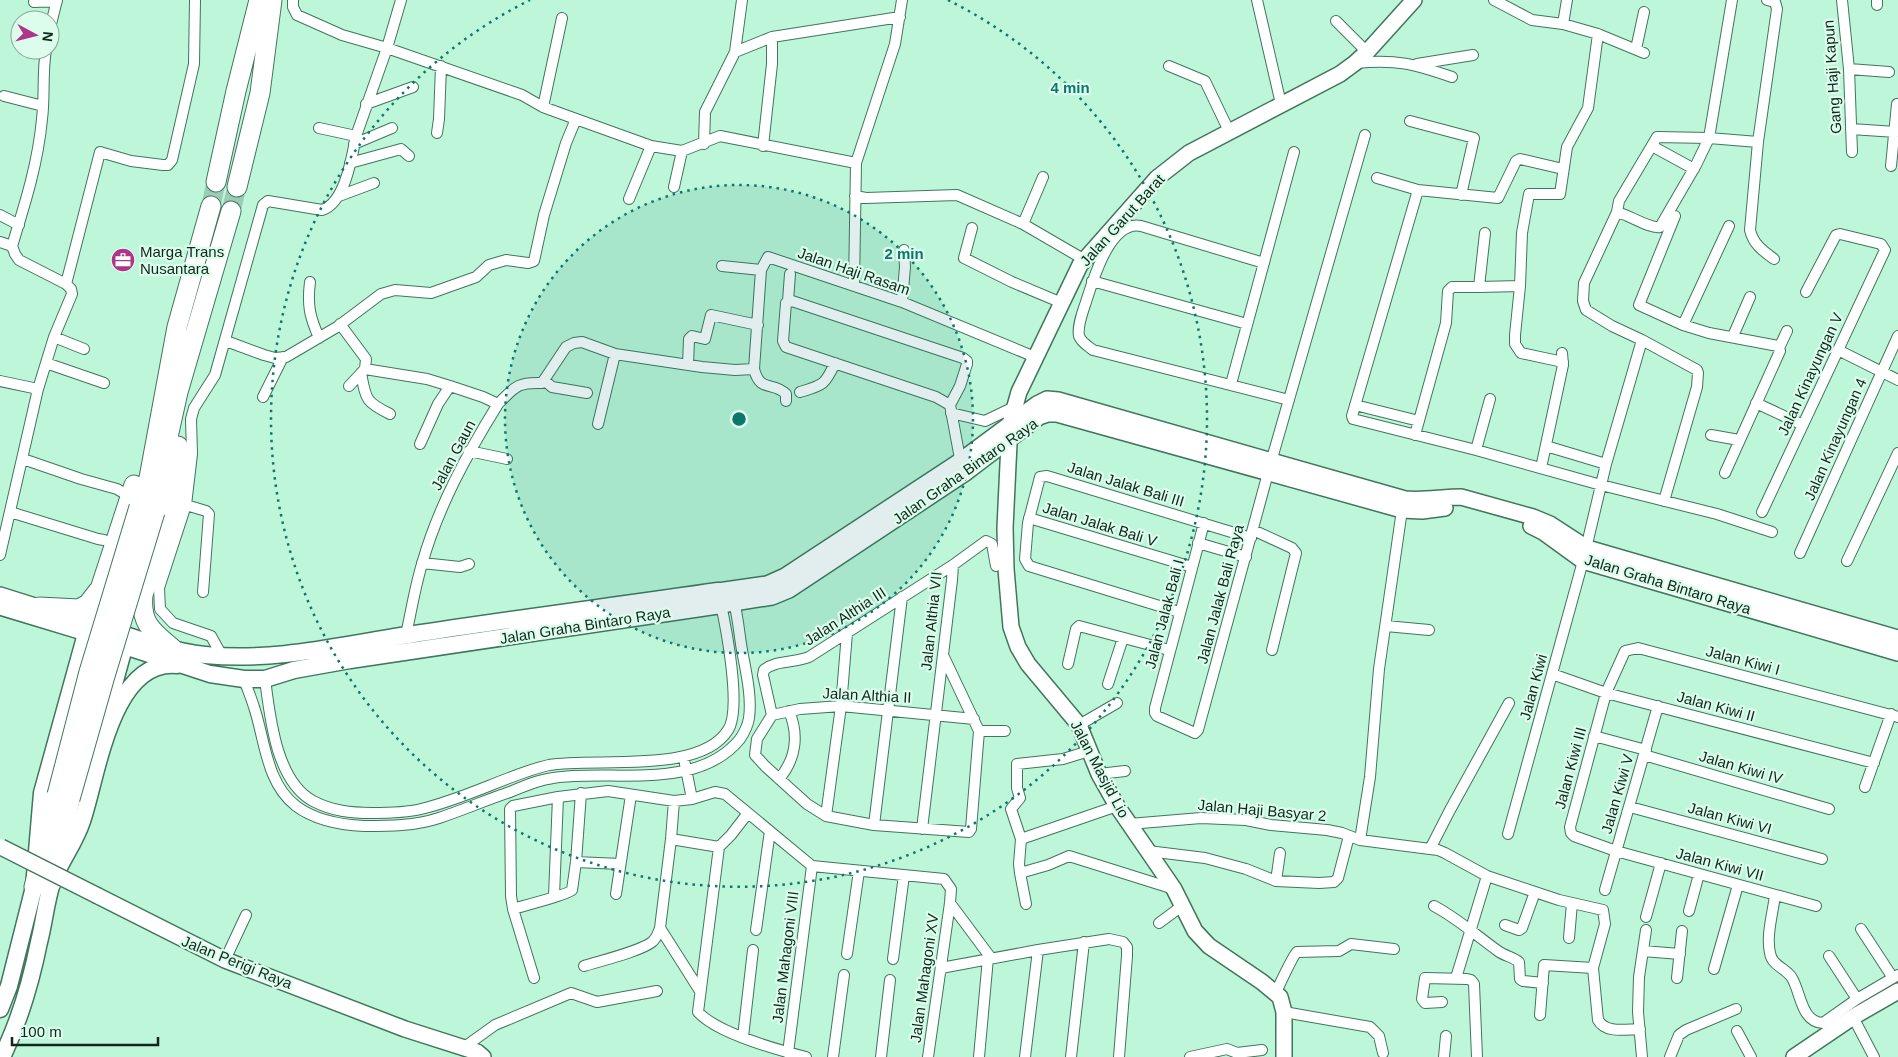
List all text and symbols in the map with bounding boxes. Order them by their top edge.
north arrow [10,10,60,60]
street label: Gang Haji Kapun [1820,19,1844,135]
text: N [39,31,56,43]
text: 4 min [1050,79,1090,96]
street label: Jalan Garut Barat [1076,170,1168,269]
place label: Marga Trans Nusantara [140,243,224,277]
street label: Jalan Haji Rasam [796,244,912,298]
text: 2 min [884,245,924,262]
office icon: Marga Trans Nusantara [110,247,136,273]
street label: Jalan Kinayungan V [1774,310,1846,438]
street label: Jalan Kinayungan 4 [1800,375,1870,503]
centre of rings [730,410,748,428]
street label: Jalan Graha Bintaro Raya [889,414,1041,527]
street label: Jalan Gaun [427,417,479,493]
street label: Jalan Jalak Bali III [1066,458,1186,510]
street label: Jalan Jalak Bali V [1041,499,1159,549]
street label: Jalan Jalak Bali Raya [1193,522,1247,665]
street label: Jalan Graha Bintaro Raya [1583,551,1754,618]
street label: Jalan Jalak Bali I [1141,557,1187,671]
street label: Jalan Althia VII [917,571,945,671]
street label: Jalan Althia III [801,583,889,649]
street label: Jalan Graha Bintaro Raya [498,603,672,647]
street label: Jalan Kiwi I [1704,642,1782,678]
street label: Jalan Kiwi [1516,652,1550,722]
street label: Jalan Althia II [822,684,912,706]
street label: Jalan Kiwi II [1675,687,1757,725]
street label: Jalan Masjid Lio [1067,718,1133,820]
street label: Jalan Kiwi III [1551,725,1589,811]
street label: Jalan Kiwi IV [1697,747,1785,787]
street label: Jalan Kiwi V [1598,752,1636,836]
street label: Jalan Haji Basyar 2 [1197,796,1327,824]
street label: Jalan Kiwi VI [1686,799,1774,837]
street label: Jalan Kiwi VII [1674,844,1766,884]
street label: Jalan Mahagoni VIII [768,890,802,1024]
street label: Jalan Mahagoni XV [907,912,941,1044]
street label: Jalan Perigi Raya [179,932,295,992]
scale bar [12,1014,159,1046]
text: 100 m [20,1023,62,1040]

